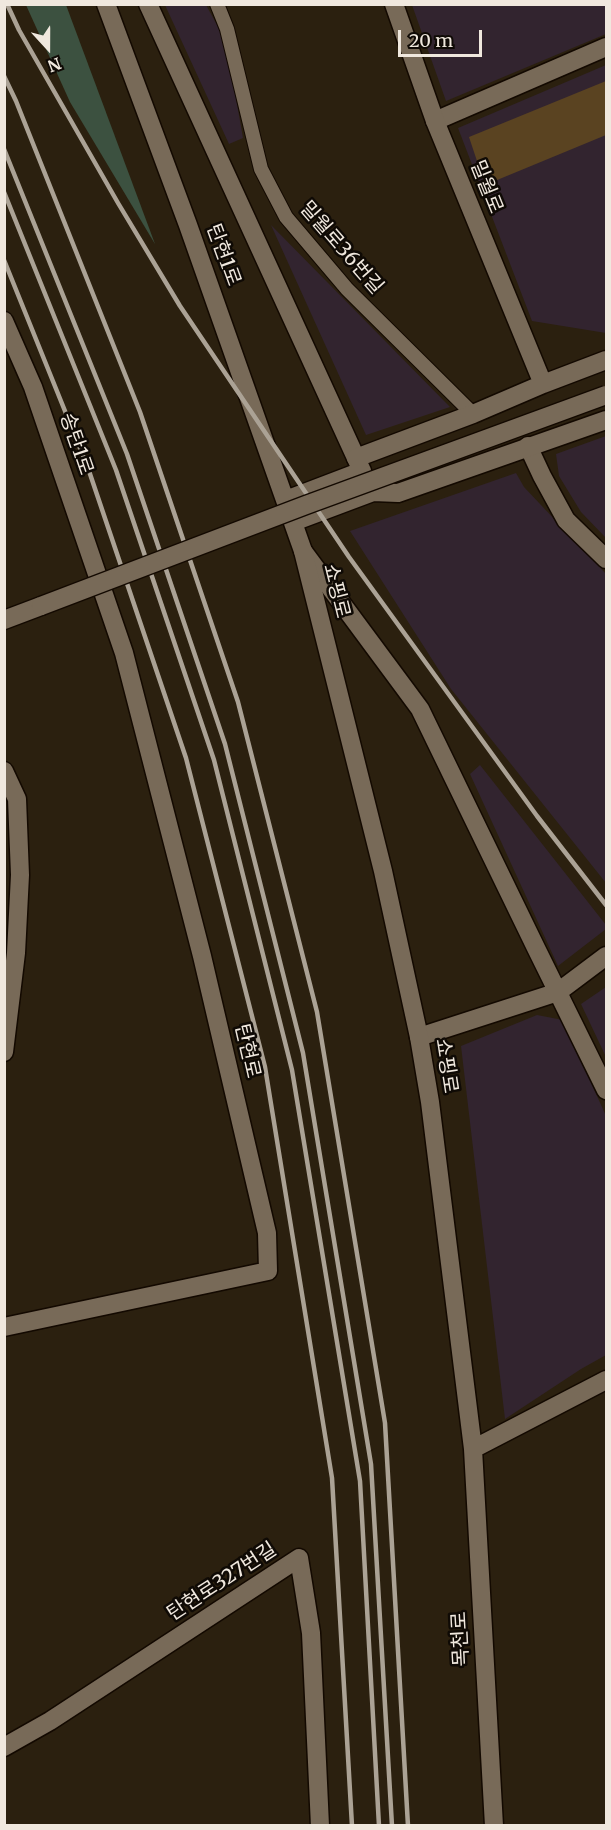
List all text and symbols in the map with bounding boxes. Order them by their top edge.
north arrow [18,18,78,78]
scale bar [401,18,485,56]
text: 20 m [409,29,453,52]
text: N [45,53,64,76]
street label: 밀월로 [465,157,507,217]
street label: 밀월로36번길 [294,197,388,299]
street label: 탄현1로 [201,221,245,289]
street label: 송탄1로 [54,410,98,478]
street label: 쇼핑로 [318,561,354,621]
street label: 탄현로 [229,1021,265,1081]
street label: 쇼핑로 [430,1037,462,1095]
street label: 탄현로327번길 [163,1538,281,1626]
street label: 목천로 [448,1611,474,1667]

